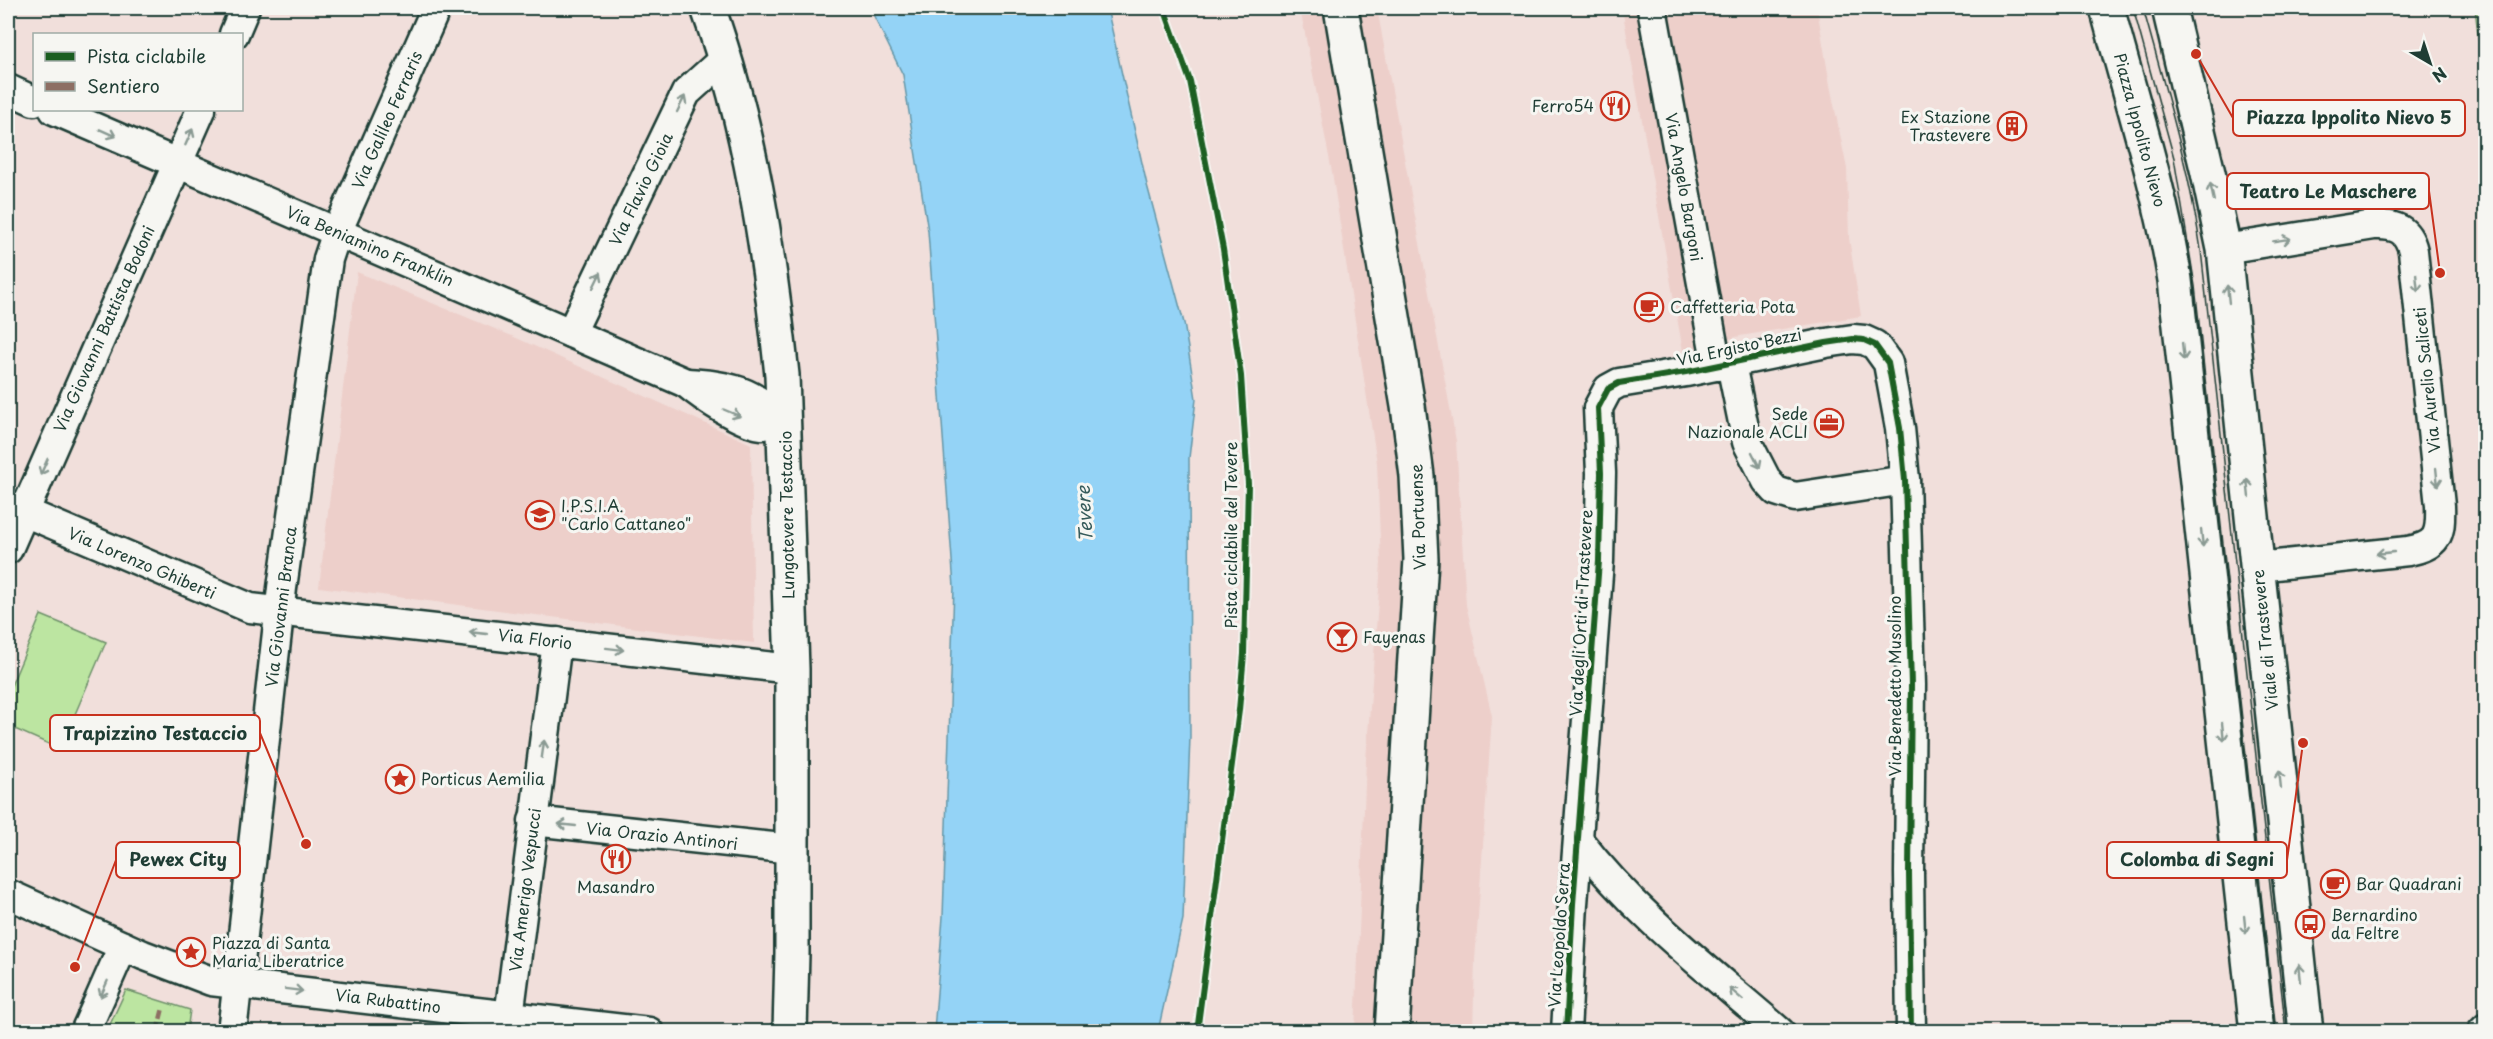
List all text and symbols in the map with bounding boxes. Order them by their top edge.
legend [33,33,243,111]
north arrow [2400,33,2460,93]
text: Pista ciclabile [87,42,206,69]
street label: Via Galileo Ferraris [345,47,427,192]
street label: Piazza Ippolito Nievo [2109,50,2173,210]
text: N [2428,62,2453,89]
text: Sentiero [87,72,160,99]
restaurant icon: Ferro54 [1599,90,1631,122]
place label: Ferro54 [1532,93,1594,117]
one-way arrow [676,96,688,114]
callout: Piazza Ippolito Nievo 5 [2233,100,2465,136]
text: Piazza Ippolito Nievo 5 [2246,103,2452,130]
place label: Ex Stazione Trastevere [1901,104,1991,146]
building icon: Ex Stazione Trastevere [1996,110,2028,142]
street label: Via Angelo Bargoni [1660,111,1710,263]
one-way arrow [98,128,117,139]
one-way arrow [184,128,196,146]
street label: Via Flavio Gioia [602,128,678,249]
callout: Teatro Le Maschere [2227,173,2429,209]
text: Teatro Le Maschere [2239,177,2417,204]
one-way arrow [2206,183,2218,202]
street label: Via Beniamino Franklin [283,199,458,291]
street label: Via Giovanni Battista Bodoni [47,221,160,436]
one-way arrow [2271,234,2291,245]
one-way arrow [592,272,604,290]
one-way arrow [2411,272,2422,292]
one-way arrow [2222,285,2233,305]
cafe icon: Caffetteria Pota [1633,291,1665,323]
place label: Caffetteria Pota [1670,294,1795,318]
street label: Via Aurelio Saliceti [2406,306,2446,454]
street label: Via Ergisto Bezzi [1674,321,1804,371]
one-way arrow [2178,342,2189,362]
place label: Sede Nazionale ACLI [1688,401,1808,443]
office icon: Sede Nazionale ACLI [1813,407,1845,439]
one-way arrow [723,408,741,419]
street label: Lungotevere Testaccio [773,430,799,599]
street label: Pista ciclabile del Tevere [1218,441,1242,628]
one-way arrow [1751,451,1762,469]
one-way arrow [37,457,49,475]
street label: Via Portuense [1403,463,1431,571]
one-way arrow [2432,466,2443,486]
one-way arrow [2243,479,2254,499]
water label: Tevere [1068,484,1098,543]
place label: I.P.S.I.A. "Carlo Cattaneo" [561,493,691,535]
school or university icon: I.P.S.I.A. "Carlo Cattaneo" [524,499,556,531]
street label: Via degli Orti di Trastevere [1563,509,1597,717]
street label: Via Lorenzo Ghiberti [65,520,220,604]
street label: Via Giovanni Branca [258,525,302,689]
one-way arrow [2197,527,2208,547]
one-way arrow [2376,548,2396,559]
street label: Viale di Trastevere [2245,568,2283,712]
street label: Via Benedetto Musolino [1882,595,1906,776]
bar icon: Fayenas [1326,621,1358,653]
street label: Via Florio [497,622,574,654]
place label: Fayenas [1363,624,1426,648]
one-way arrow [469,627,488,638]
one-way arrow [605,643,624,654]
callout: Trapizzino Testaccio [50,715,260,751]
text: Trapizzino Testaccio [63,719,247,746]
one-way arrow [2218,721,2229,741]
one-way arrow [537,740,548,760]
place icon: Porticus Aemilia [384,763,416,795]
place label: Porticus Aemilia [421,766,545,790]
one-way arrow [2274,770,2285,790]
street label: Via Amerigo Vespucci [502,807,546,973]
street label: Via Orazio Antinori [585,815,739,855]
one-way arrow [557,819,577,830]
callout: Pewex City [116,842,240,878]
callout: Colomba di Segni [2107,842,2287,878]
restaurant icon: Masandro [600,843,632,875]
text: Pewex City [129,845,227,872]
text: Colomba di Segni [2120,845,2274,872]
street label: Via Leopoldo Serra [1541,862,1575,1008]
cafe icon: Bar Quadrani [2319,868,2351,900]
place label: Bar Quadrani [2356,871,2462,895]
place label: Masandro [577,874,655,898]
place label: Bernardino da Feltre [2331,902,2418,944]
bus stop icon: Bernardino da Feltre [2294,908,2326,940]
one-way arrow [2240,915,2251,935]
place label: Piazza di Santa Maria Liberatrice [212,930,344,972]
place icon: Piazza di Santa Maria Liberatrice [175,936,207,968]
one-way arrow [2294,964,2305,984]
one-way arrow [98,979,110,997]
street label: Via Rubattino [334,982,442,1018]
one-way arrow [283,985,303,996]
one-way arrow [1728,987,1744,1000]

